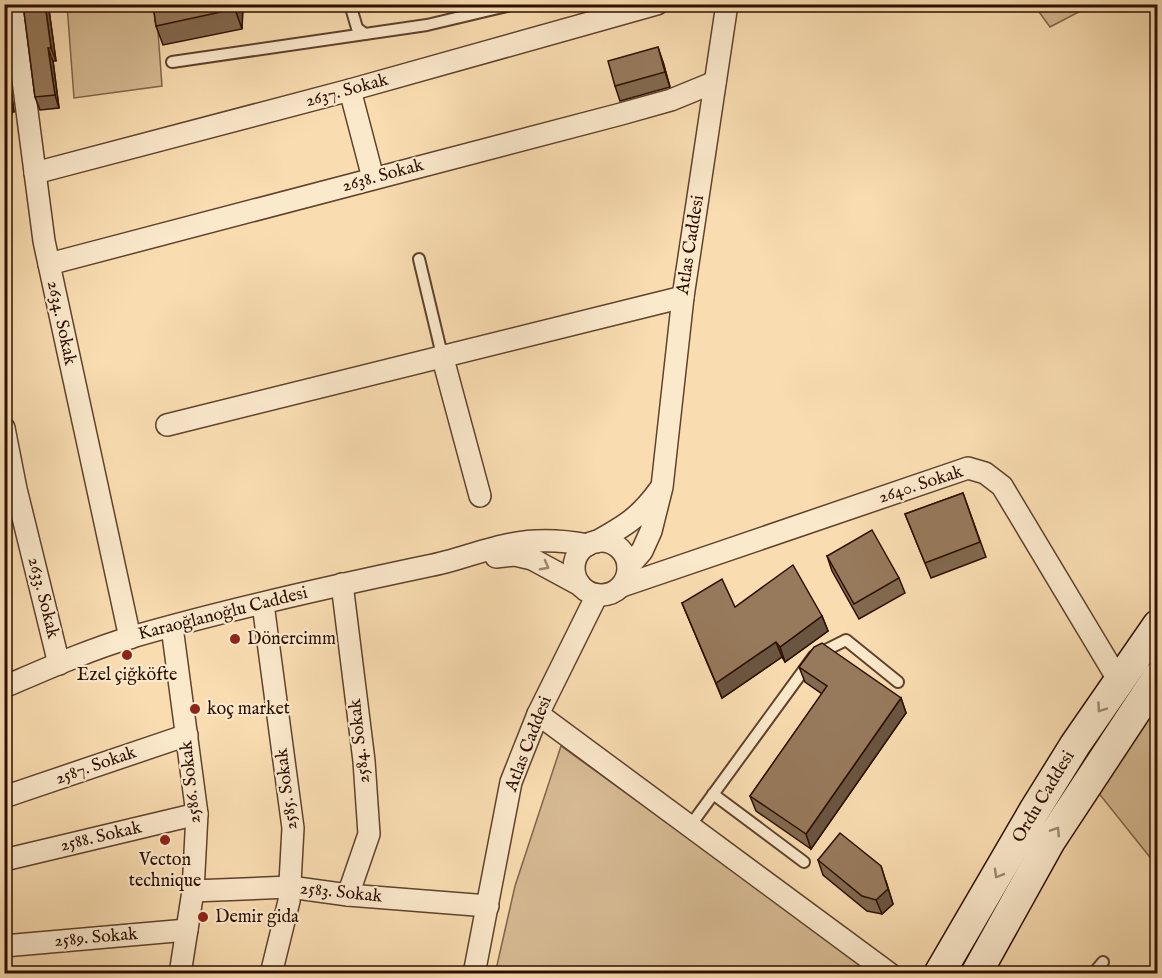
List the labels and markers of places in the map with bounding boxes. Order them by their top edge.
place label: Dönercimm [247,628,336,651]
marker: Dönercimm [228,632,242,646]
marker: Ezel çiğköfte [120,648,134,662]
place label: Ezel çiğköfte [77,664,177,687]
place label: koç market [207,698,290,721]
marker: koç market [188,702,202,716]
marker: Vecton technique [158,833,172,847]
place label: Vecton technique [129,849,201,893]
place label: Demir gida [215,906,299,929]
marker: Demir gida [196,910,210,924]

